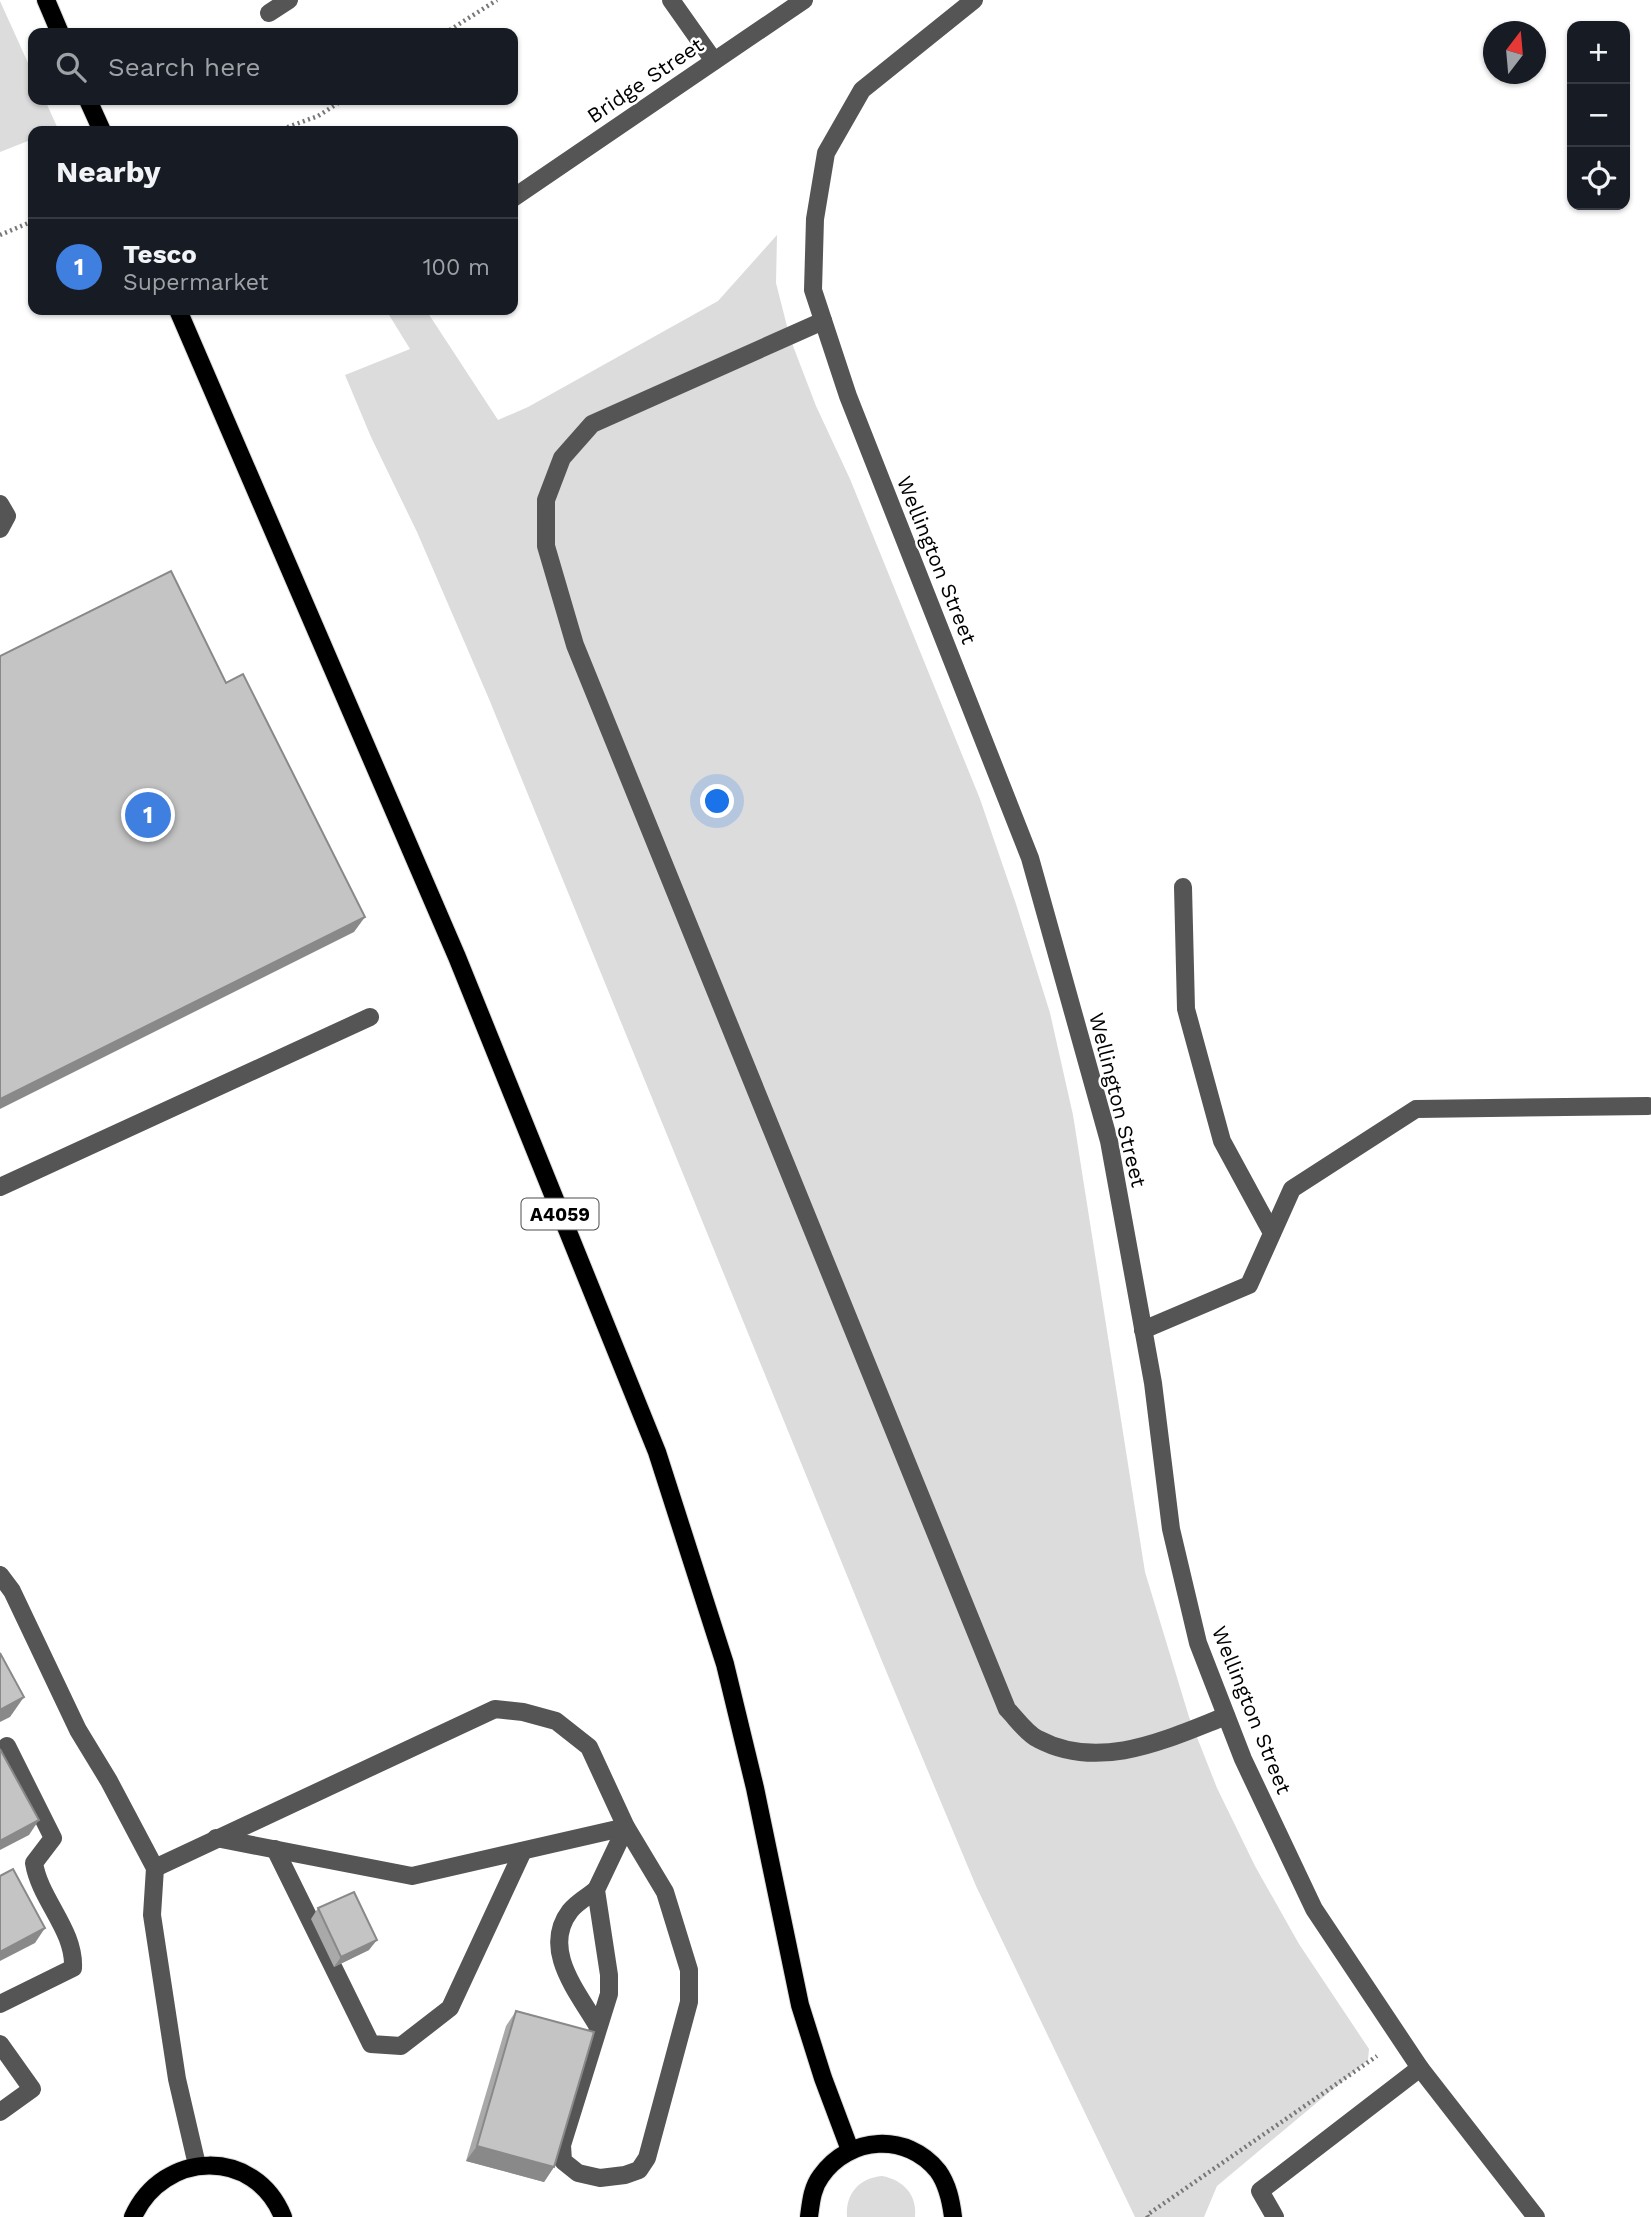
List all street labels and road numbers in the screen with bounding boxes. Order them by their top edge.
street label: Bridge Street [582,32,708,128]
street label: Wellington Street [892,472,982,648]
street label: Wellington Street [1084,1010,1152,1190]
road number: A4059 [522,1198,598,1230]
street label: Wellington Street [1207,1622,1297,1798]

